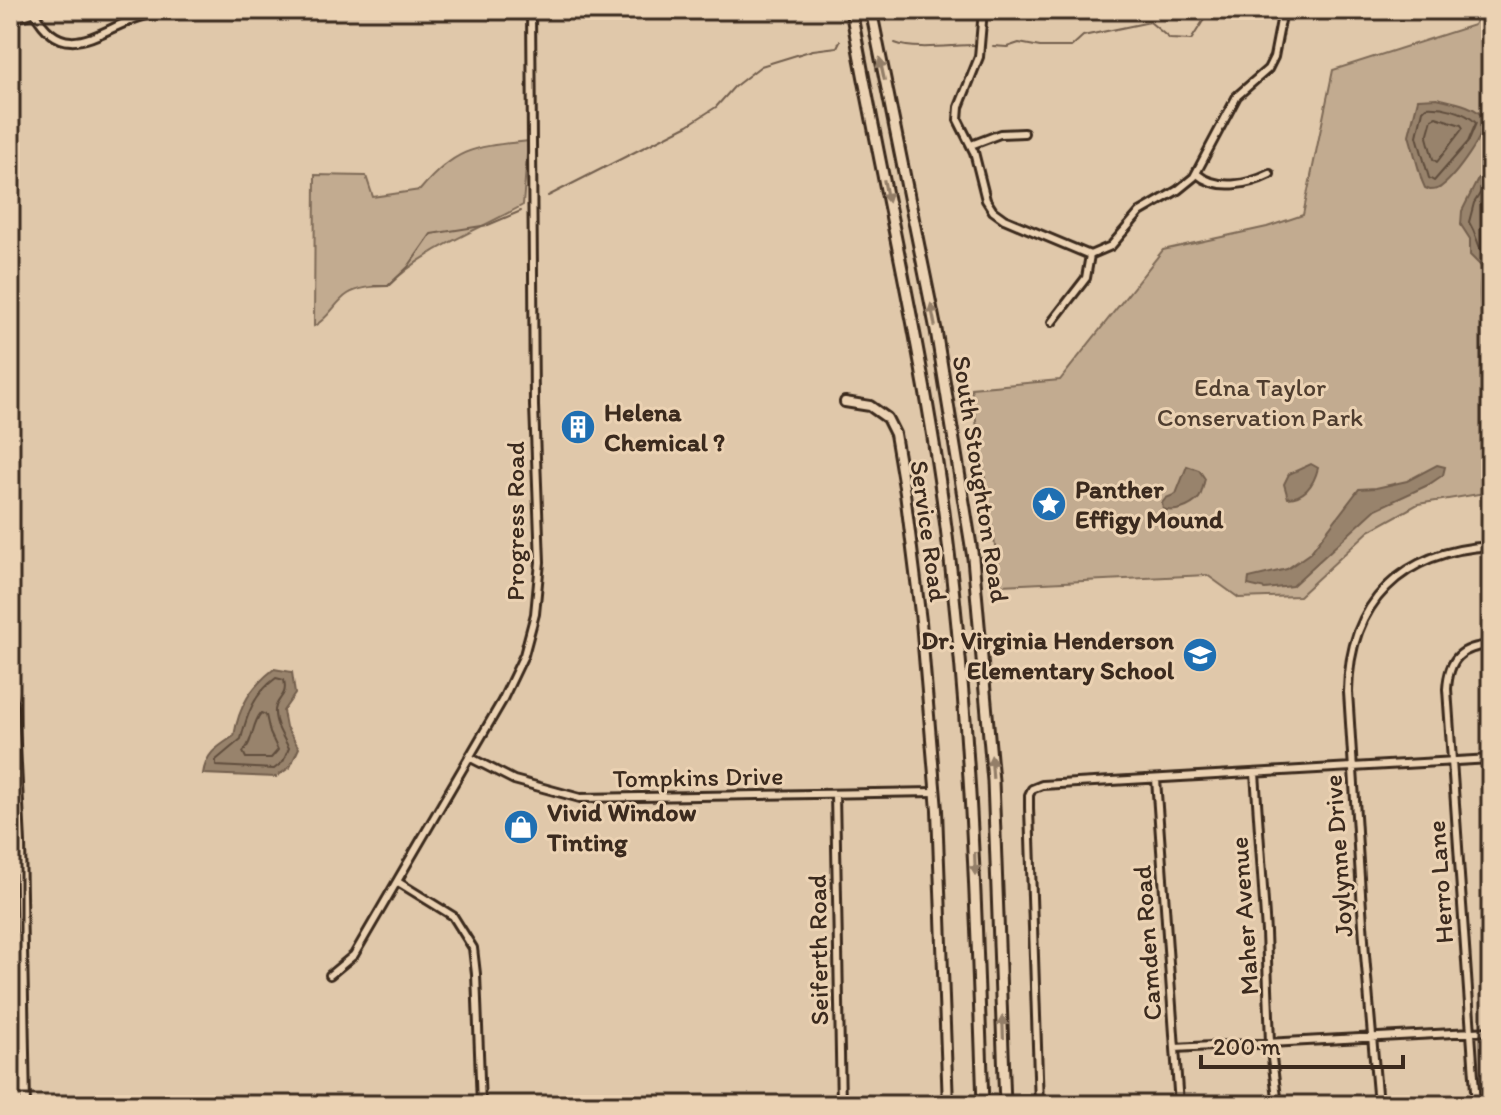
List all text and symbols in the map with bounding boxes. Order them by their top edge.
one-way arrow [876,56,888,81]
one-way arrow [880,178,892,203]
one-way arrow [926,303,939,328]
street label: South Stoughton Road [946,353,1016,605]
park label: Edna Taylor Conservation Park [1157,371,1363,433]
place label: Helena Chemical ? [604,396,725,458]
building icon: Helena Chemical ? [559,408,597,446]
street label: Progress Road [499,441,531,601]
street label: Service Road [903,458,955,604]
place label: Panther Effigy Mound [1075,473,1224,535]
place icon: Panther Effigy Mound [1030,485,1068,523]
place label: Dr. Virginia Henderson Elementary School [921,624,1175,686]
school or university icon: Dr. Virginia Henderson Elementary School [1181,636,1219,674]
one-way arrow [985,754,998,779]
street label: Tompkins Drive [612,760,784,794]
street label: Joylynne Drive [1316,774,1360,938]
place label: Vivid Window Tinting [546,796,697,858]
shop icon: Vivid Window Tinting [502,808,540,846]
street label: Herro Lane [1420,819,1460,945]
street label: Maher Avenue [1223,836,1265,996]
one-way arrow [968,852,981,877]
street label: Camden Road [1126,864,1168,1022]
street label: Seiferth Road [801,874,835,1026]
one-way arrow [996,1014,1009,1039]
scale bar [1201,1019,1403,1069]
text: 200 m [1213,1032,1281,1061]

